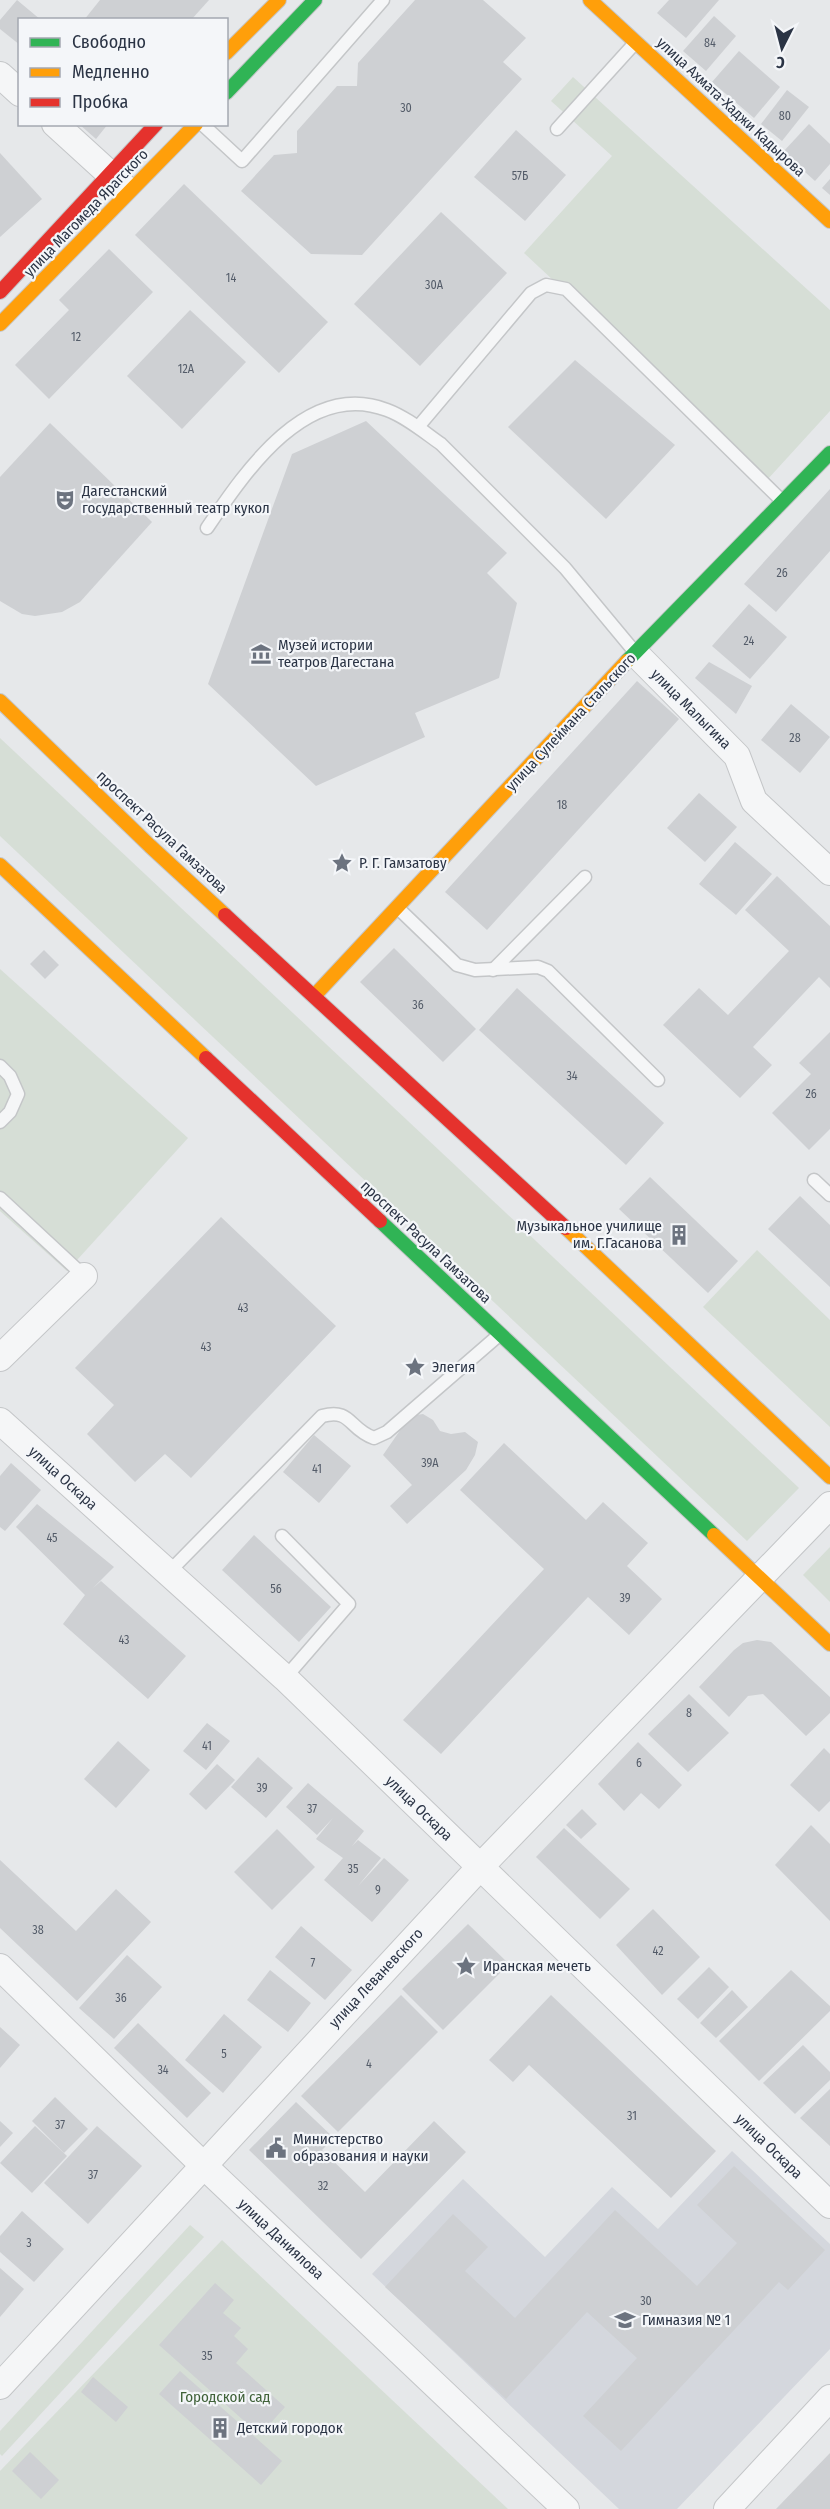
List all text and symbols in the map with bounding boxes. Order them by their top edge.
legend [18,18,228,126]
north arrow [752,18,812,78]
text: Свободно [72,31,146,53]
street label: улица Ахмата-Хаджи Кадырова [653,34,809,180]
house number: 84 [704,36,716,50]
text: С [775,52,786,72]
text: Медленно [72,61,150,83]
text: Пробка [72,91,128,113]
house number: 30 [400,101,412,115]
house number: 80 [779,109,791,123]
street label: улица Магомеда Ярагского [20,145,152,281]
house number: 57Б [512,169,528,183]
house number: 14 [226,271,236,285]
house number: 30А [425,278,444,292]
house number: 12 [71,330,81,344]
house number: 12А [178,362,195,376]
place label: Дагестанский государственный театр кукол [81,482,270,517]
theatre icon: Дагестанский государственный театр кукол [53,488,77,512]
house number: 26 [776,566,788,580]
house number: 24 [744,634,755,648]
place label: Музей истории театров Дагестана [278,636,394,671]
museum icon: Музей истории театров Дагестана [249,642,273,666]
street label: улица Сулеймана Стальского [502,649,640,795]
street label: улица Малыгина [647,665,735,753]
house number: 28 [789,731,801,745]
street label: проспект Расула Гамзатова [93,767,231,897]
house number: 18 [557,798,567,812]
place icon: Р. Г. Гамзатову [330,851,354,875]
place label: Р. Г. Гамзатову [359,854,447,872]
house number: 36 [412,998,424,1012]
house number: 34 [566,1069,578,1083]
house number: 26 [805,1087,817,1101]
street label: проспект Расула Гамзатова [357,1177,495,1307]
place label: Музыкальное училище им. Г.Гасанова [516,1217,662,1252]
building icon: Музыкальное училище им. Г.Гасанова [667,1223,691,1247]
house number: 43 [237,1301,249,1315]
house number: 43 [200,1340,212,1354]
place icon: Элегия [403,1355,427,1379]
place label: Элегия [432,1358,476,1376]
street label: улица Оскара [25,1442,101,1514]
house number: 39А [421,1456,439,1470]
house number: 41 [312,1462,322,1476]
house number: 45 [46,1531,58,1545]
house number: 56 [270,1582,282,1596]
house number: 39 [619,1591,631,1605]
house number: 43 [118,1633,130,1647]
house number: 8 [686,1706,692,1720]
house number: 41 [202,1739,212,1753]
house number: 6 [636,1756,642,1770]
street label: улица Оскара [382,1772,456,1844]
house number: 39 [256,1781,268,1795]
house number: 37 [307,1802,317,1816]
house number: 35 [348,1862,359,1876]
house number: 9 [375,1883,381,1897]
house number: 38 [32,1923,44,1937]
street label: улица Леваневского [325,1924,427,2031]
house number: 42 [653,1944,663,1958]
place icon: Иранская мечеть [454,1954,478,1978]
house number: 7 [311,1956,316,1970]
place label: Иранская мечеть [483,1957,591,1975]
house number: 36 [115,1991,127,2005]
house number: 5 [221,2047,227,2061]
house number: 4 [366,2057,372,2071]
house number: 34 [157,2063,169,2077]
house number: 31 [627,2109,637,2123]
street label: улица Оскара [732,2110,806,2182]
house number: 37 [55,2118,65,2132]
place label: Министерство образования и науки [293,2130,429,2165]
public building icon: Министерство образования и науки [264,2136,288,2160]
house number: 37 [88,2168,98,2182]
house number: 32 [318,2179,328,2193]
street label: улица Даниялова [234,2195,328,2283]
house number: 3 [26,2236,32,2250]
house number: 30 [640,2294,652,2308]
school or university icon: Гимназия № 1 [613,2308,637,2332]
place label: Гимназия № 1 [642,2311,730,2329]
house number: 35 [202,2349,213,2363]
park label: Городской сад [180,2388,270,2406]
building icon: Детский городок [208,2416,232,2440]
place label: Детский городок [236,2419,343,2437]

